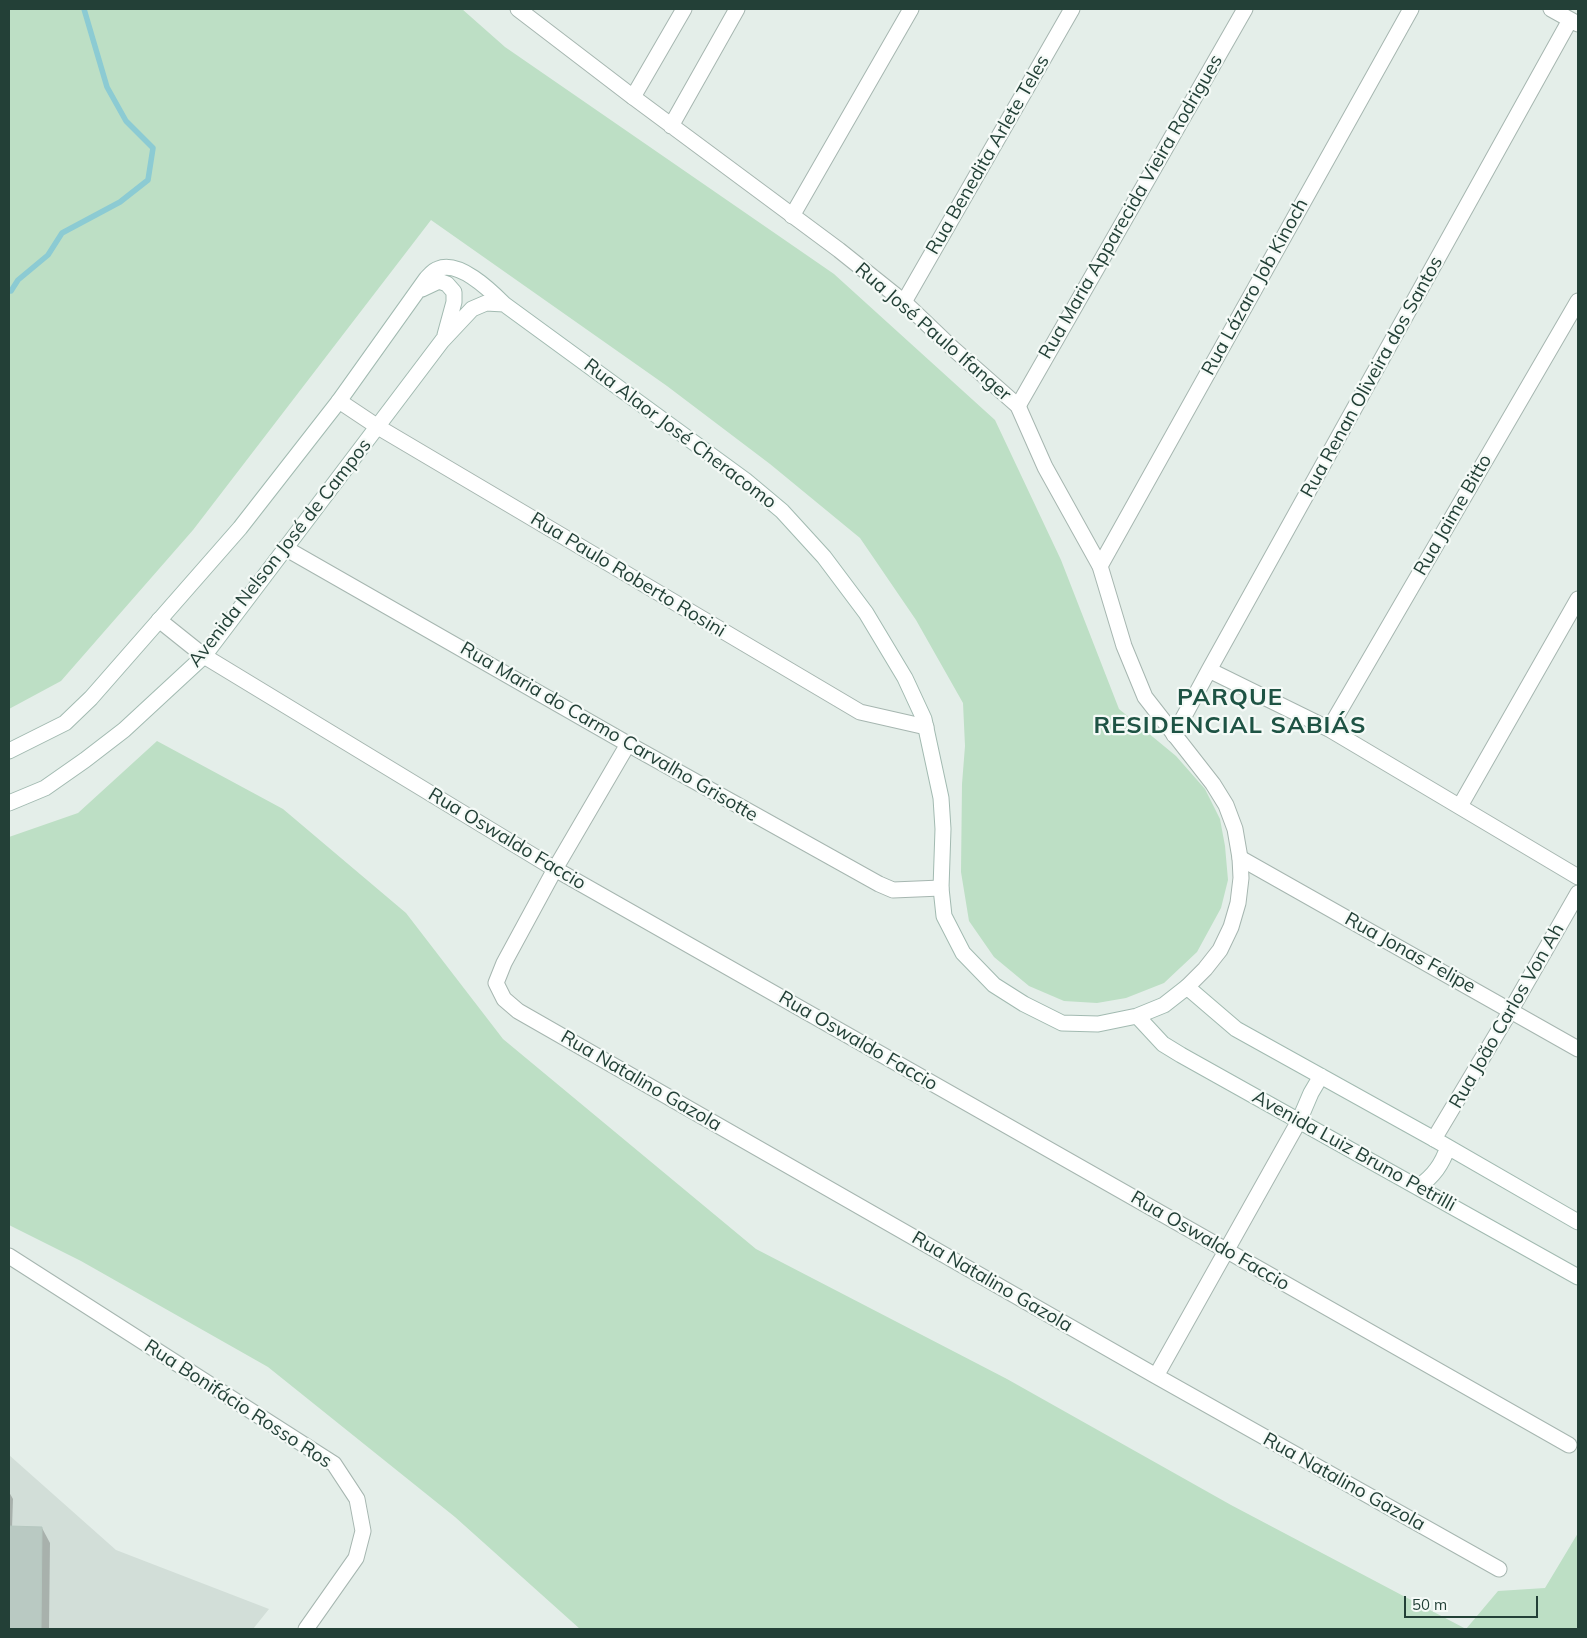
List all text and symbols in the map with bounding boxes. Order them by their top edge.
street label: Rua Benedita Arlete Teles [922,51,1054,259]
street label: Rua Maria Apparecida Vieira Rodrigues [1034,51,1228,363]
street label: Rua Lázaro Job Kinoch [1197,195,1313,379]
street label: Rua Renan Oliveira dos Santos [1296,253,1448,501]
street label: Rua José Paulo Ifanger [850,258,1016,406]
street label: Rua Alaor José Cheracomo [579,354,781,514]
street label: Avenida Nelson José de Campos [184,434,376,672]
street label: Rua Jaime Bitto [1409,450,1497,580]
street label: Rua Paulo Roberto Rosini [526,508,730,642]
street label: Rua Maria do Carmo Carvalho Grisotte [456,637,762,827]
district label: PARQUE RESIDENCIAL SABIÁS [1091,684,1369,740]
street label: Rua Oswaldo Faccio [424,783,590,895]
street label: Rua Jonas Felipe [1341,908,1479,998]
street label: Rua João Carlos Von Ah [1445,919,1569,1113]
street label: Rua Oswaldo Faccio [775,986,941,1096]
street label: Rua Natalino Gazola [557,1026,725,1136]
street label: Avenida Luiz Bruno Petrilli [1248,1085,1460,1217]
street label: Rua Oswaldo Faccio [1127,1186,1293,1296]
street label: Rua Natalino Gazola [908,1227,1076,1337]
street label: Rua Bonifácio Rosso Ros [140,1335,336,1473]
street label: Rua Natalino Gazola [1259,1428,1429,1536]
scale bar [1407,1586,1541,1618]
text: 50 m [1412,1595,1447,1614]

